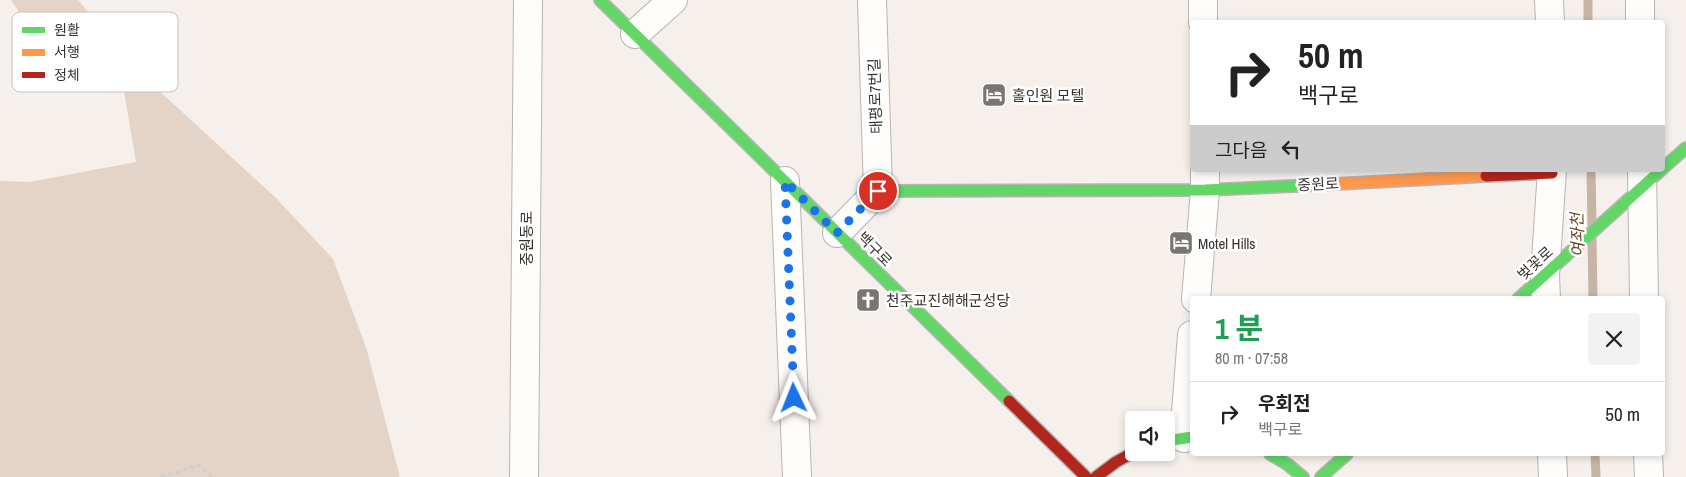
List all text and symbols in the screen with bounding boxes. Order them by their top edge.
legend [12,12,178,92]
text: 원활 [54,21,80,39]
text: 50 m [1298,32,1363,79]
icon: right [1215,40,1280,105]
text: 서행 [54,43,80,61]
street label: 태평로7번길 [863,58,887,134]
text: 정체 [54,66,80,84]
text: 백구로 [1298,80,1359,110]
hotel icon: 홀인원 모텔 [981,82,1007,108]
place label: 홀인원 모텔 [1012,85,1084,106]
icon: left [1277,135,1305,163]
text: 그다음 [1215,137,1267,163]
pin [857,170,899,212]
street label: 중원로 [1297,172,1339,196]
icon: arrive [864,177,892,205]
street label: 중원동로 [516,210,537,266]
water label: 여좌천 [1566,210,1588,257]
street label: 백구로 [853,227,897,271]
hotel icon: Motel Hills [1168,230,1194,256]
place label: Motel Hills [1198,233,1255,254]
street label: 벚꽃로 [1513,241,1557,285]
church icon: 천주교진해해군성당 [855,287,881,313]
place label: 천주교진해해군성당 [886,290,1010,311]
text: 1 분 [1215,308,1263,348]
button: close [1588,313,1640,365]
text: 80 m · 07:58 [1215,347,1288,369]
position arrow [767,371,819,423]
text: 우회전 [1258,390,1310,416]
icon: right [1215,400,1243,428]
text: 50 m [1605,401,1640,427]
map controls [1125,411,1175,461]
button: sound [1125,411,1175,461]
text: 백구로 [1258,418,1302,440]

